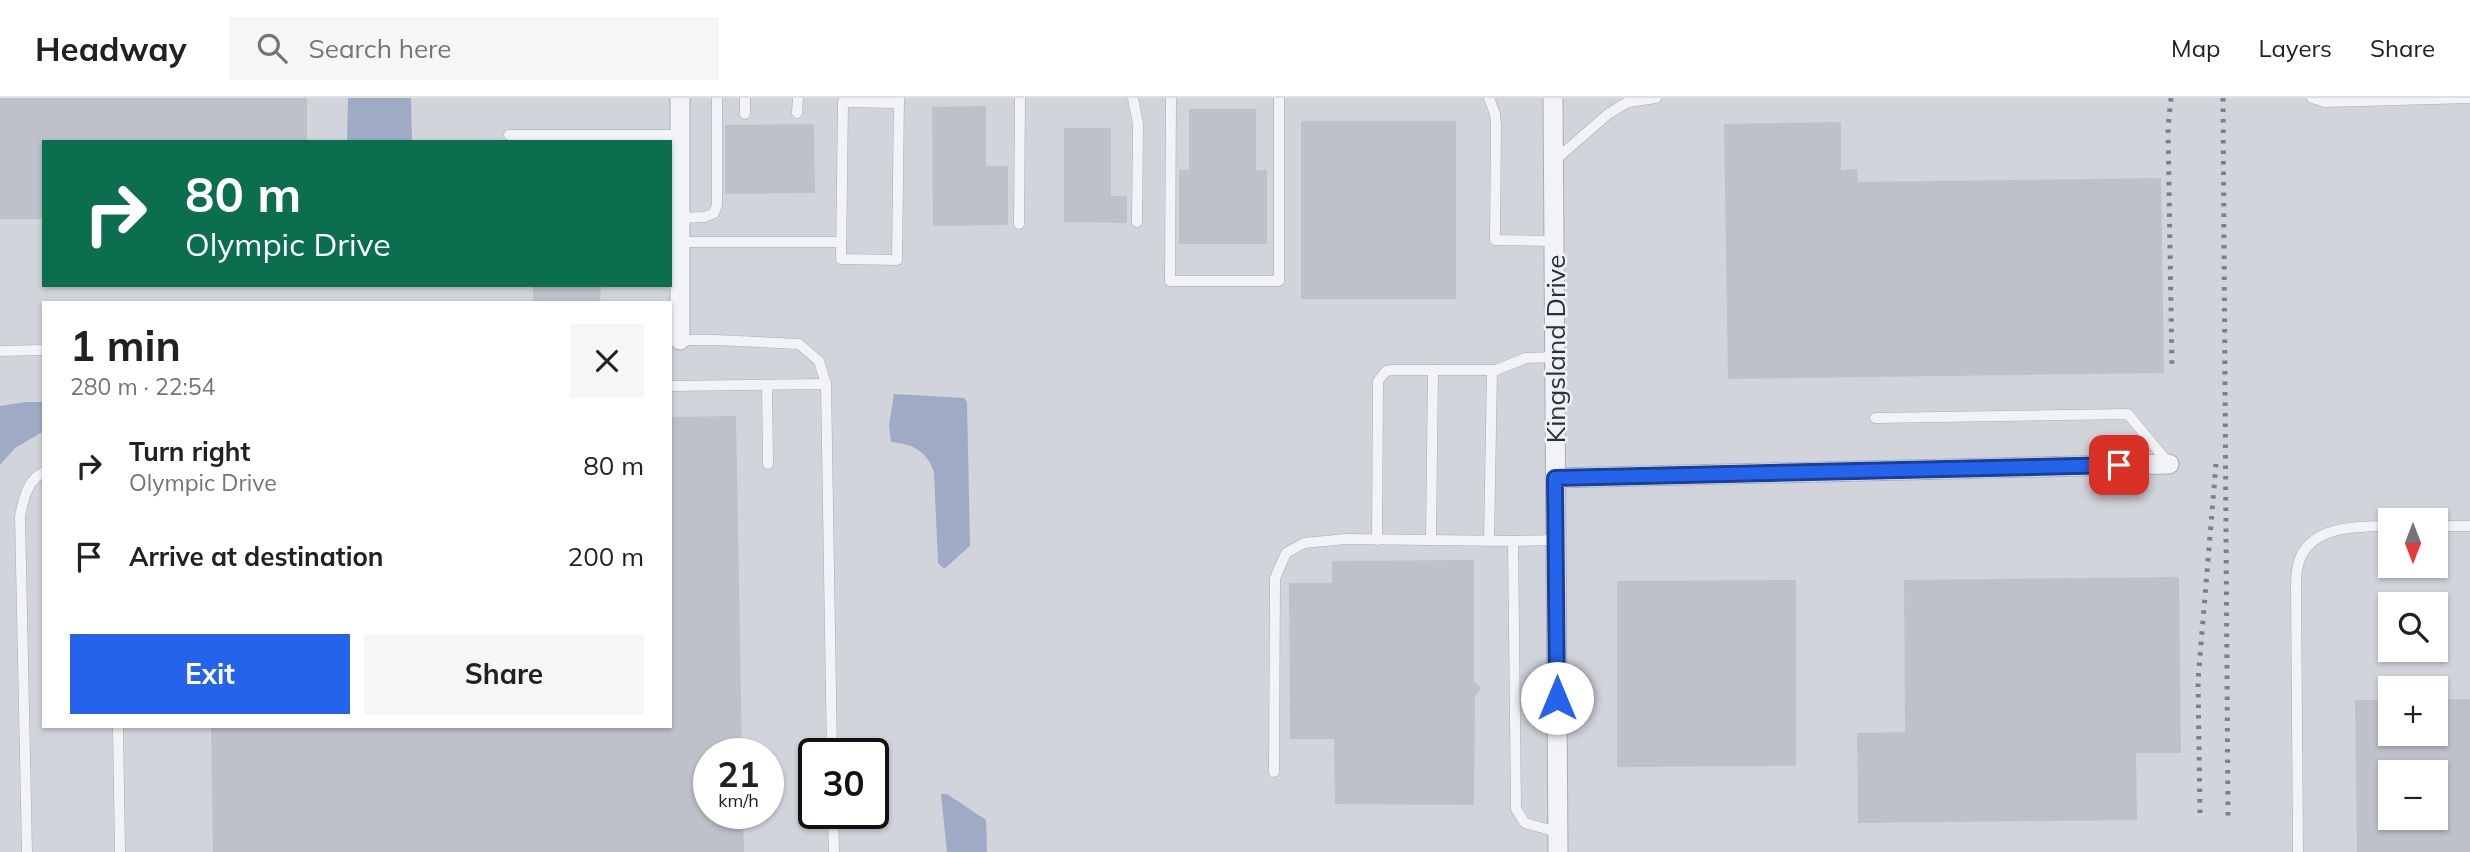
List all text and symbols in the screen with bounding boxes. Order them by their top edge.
search box [229,17,719,80]
text: Headway [35,28,187,69]
icon: search [253,29,291,67]
text: Search here [309,32,451,65]
text: Map [2171,33,2220,63]
text: Layers [2258,33,2332,63]
text: Share [2370,33,2435,63]
text: 80 m [185,163,301,224]
icon: right [70,168,161,259]
text: Olympic Drive [185,224,391,264]
street label: Kingsland Drive [1539,255,1572,443]
text: 1 min [70,319,181,372]
button: close [570,324,644,398]
text: 280 m · 22:54 [70,372,215,401]
text: Turn right [129,435,250,468]
pin [2089,435,2149,495]
icon: arrive [2100,446,2138,484]
icon: right [70,447,108,485]
text: 80 m [583,449,644,482]
text: Olympic Drive [129,468,277,497]
north arrow [2378,508,2448,578]
map controls [2378,508,2448,830]
icon: arrive [70,538,108,576]
text: Arrive at destination [129,540,384,573]
text: 200 m [568,540,644,573]
button: search [2378,592,2448,662]
button: Exit [70,634,350,714]
button: Share [364,634,644,714]
position arrow [1520,661,1594,735]
button: + [2378,676,2448,746]
speed limit sign: 30 [798,738,889,829]
text: 21 [717,752,760,796]
button: − [2378,760,2448,830]
text: km/h [718,789,759,812]

